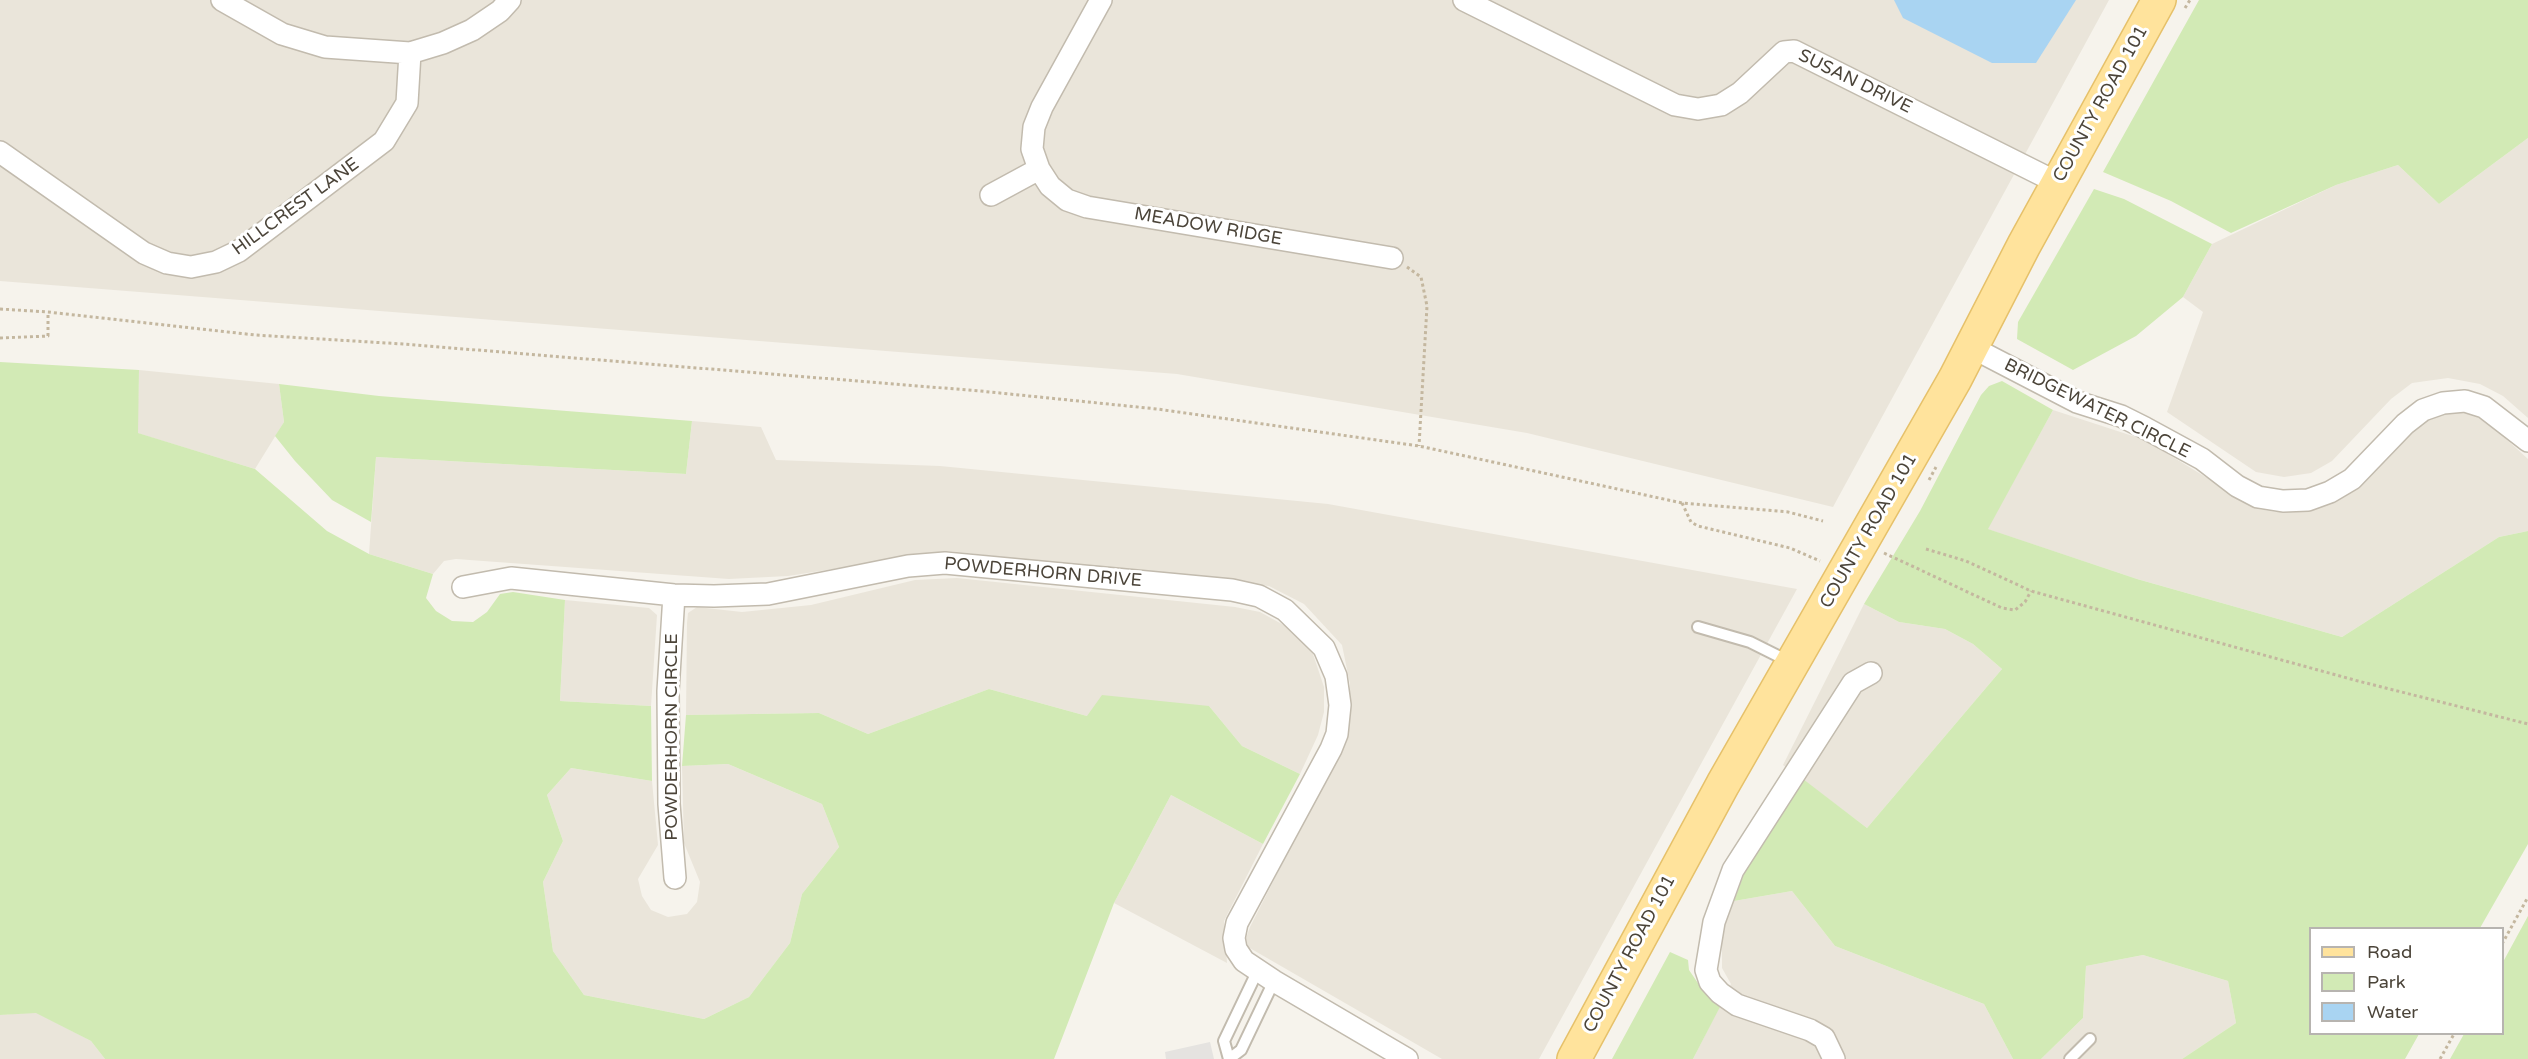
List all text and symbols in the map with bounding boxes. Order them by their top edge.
street label: COUNTY ROAD 101 [2049,22,2153,186]
street label: SUSAN DRIVE [1795,45,1915,119]
street label: HILLCREST LANE [228,154,364,260]
street label: MEADOW RIDGE [1132,203,1284,251]
street label: BRIDGEWATER CIRCLE [2000,355,2194,463]
street label: COUNTY ROAD 101 [1816,450,1922,612]
street label: POWDERHORN DRIVE [943,554,1143,592]
street label: POWDERHORN CIRCLE [661,633,683,841]
street label: COUNTY ROAD 101 [1579,871,1681,1037]
legend [2309,927,2504,1035]
text: Road [2367,941,2412,963]
text: Park [2367,971,2405,993]
text: Water [2367,1001,2418,1023]

